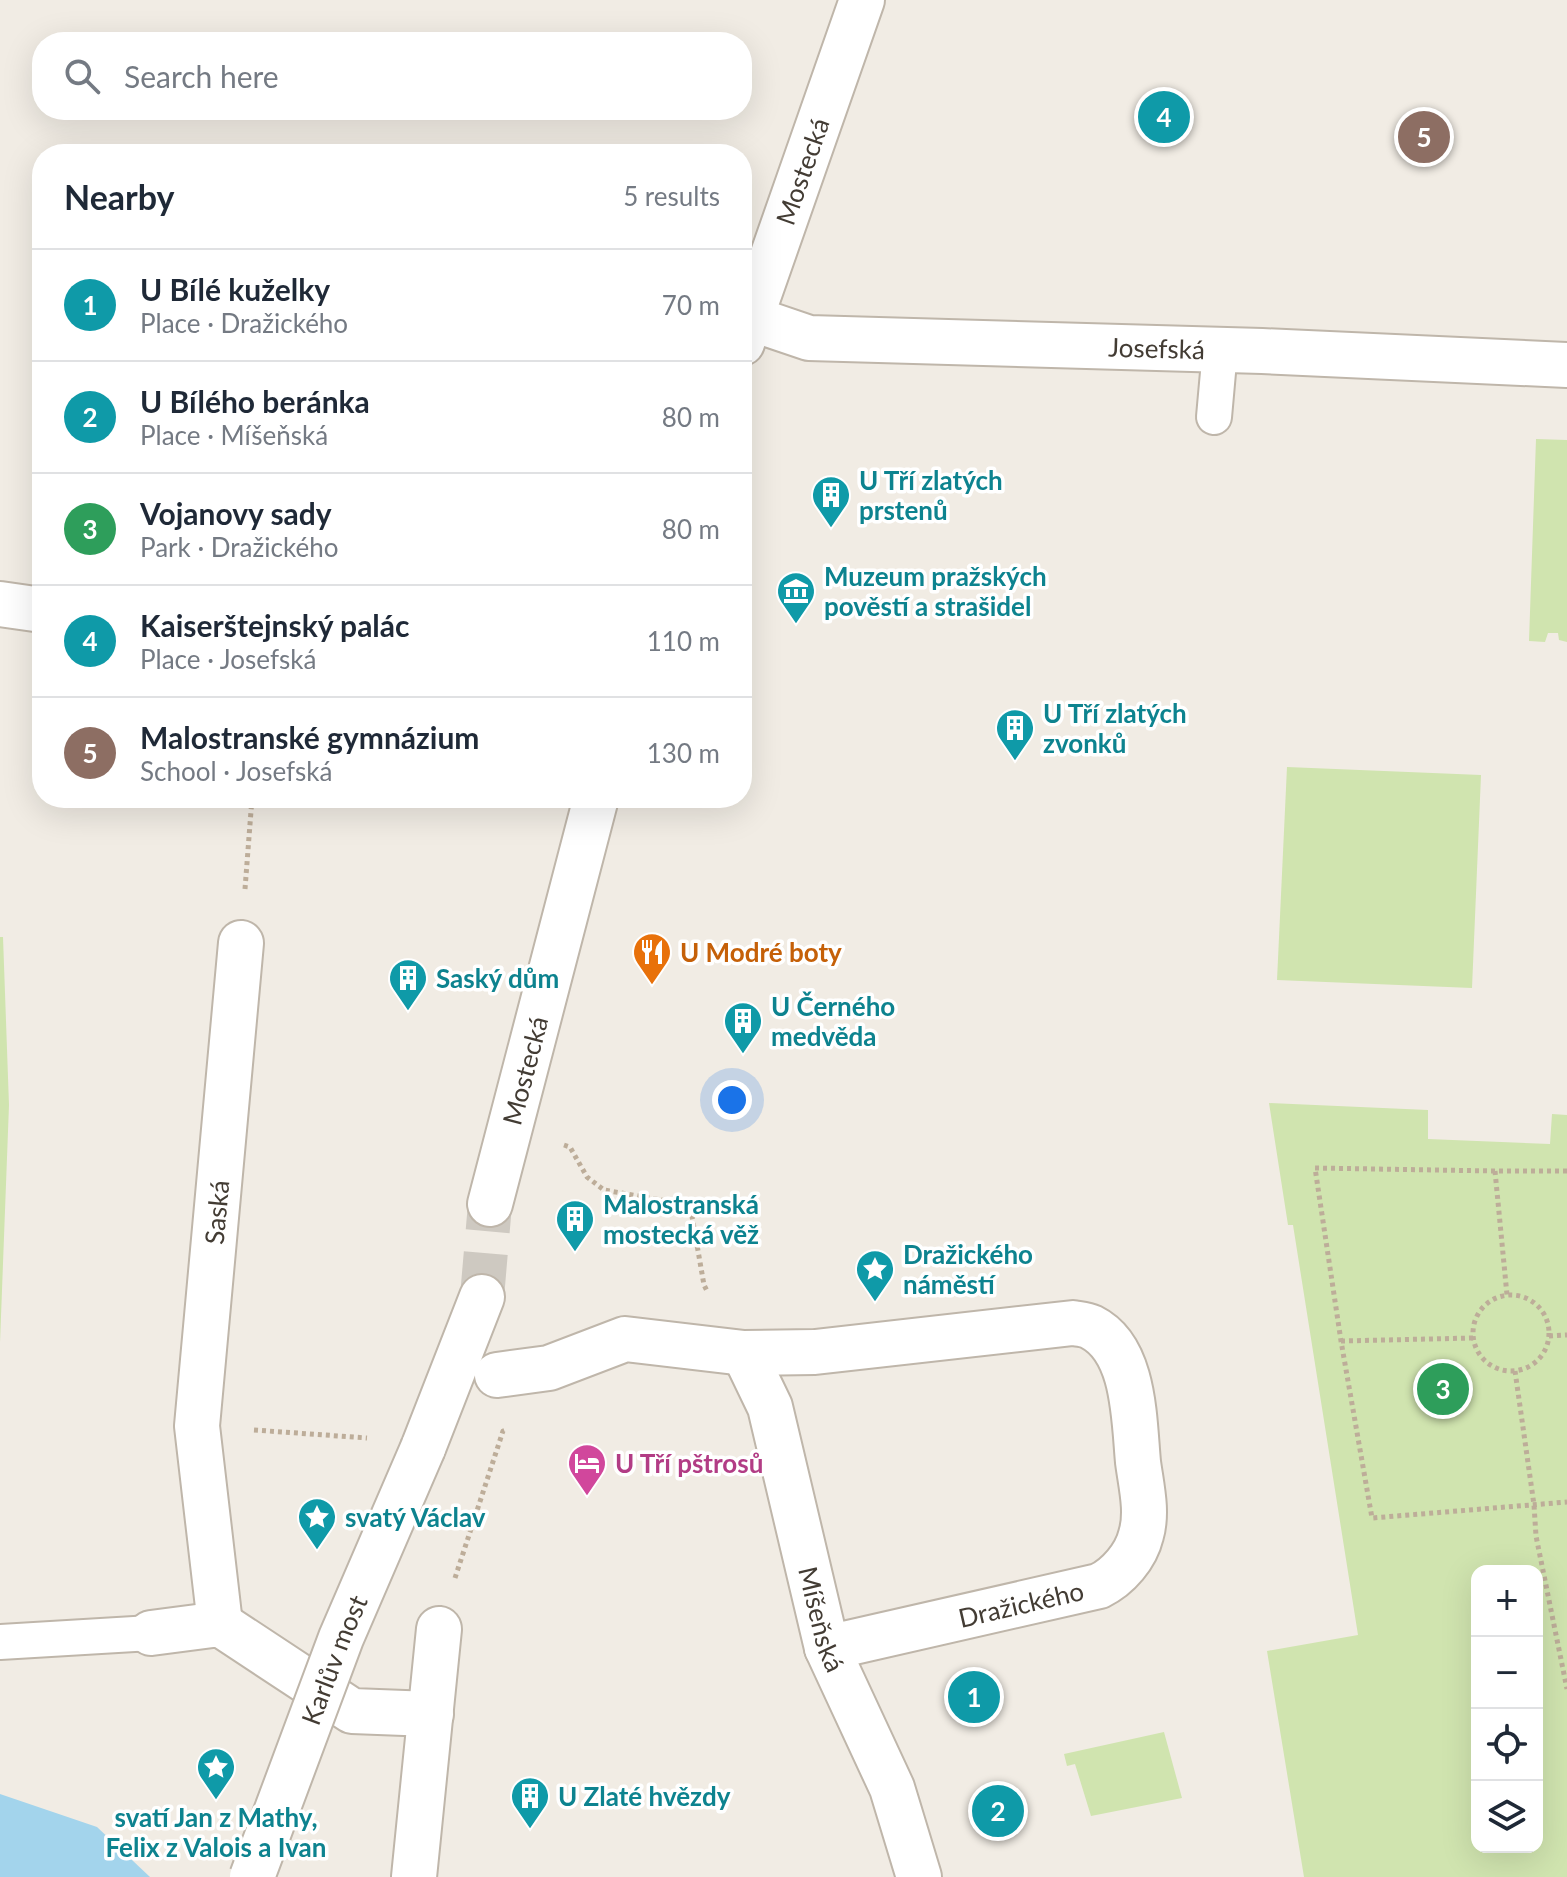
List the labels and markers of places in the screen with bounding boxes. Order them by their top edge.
pin: 4 [1138,87,1190,147]
pin: 5 [1398,107,1450,167]
place label: U Tří zlatých prstenů [859,464,1003,526]
building icon: U Tří zlatých prstenů [810,474,852,529]
place label: Muzeum pražských pověstí a strašidel [824,560,1047,622]
museum icon: Muzeum pražských pověstí a strašidel [775,570,817,625]
place label: U Tří zlatých zvonků [1043,697,1187,759]
building icon: U Tří zlatých zvonků [994,707,1036,762]
restaurant icon: U Modré boty [631,931,673,986]
place label: U Modré boty [680,936,842,968]
building icon: Saský dům [387,957,429,1012]
place label: Saský dům [436,962,559,994]
place label: U Černého medvěda [771,990,895,1052]
building icon: U Černého medvěda [722,1000,764,1055]
place label: Malostranská mostecká věž [603,1188,759,1250]
building icon: Malostranská mostecká věž [554,1198,596,1253]
place label: Dražického náměstí [903,1238,1033,1300]
place icon: Dražického náměstí [854,1248,896,1303]
pin: 3 [1417,1359,1469,1419]
hotel icon: U Tří pštrosů [566,1442,608,1497]
place label: U Tří pštrosů [615,1447,763,1479]
place icon: svatý Václav [296,1496,338,1551]
place label: svatý Václav [345,1501,486,1533]
pin: 1 [948,1667,1000,1727]
place icon: svatí Jan z Mathy, Felix z Valois a Ivan [195,1746,237,1801]
building icon: U Zlaté hvězdy [509,1775,551,1830]
place label: U Zlaté hvězdy [558,1780,731,1812]
pin: 2 [972,1781,1024,1841]
place label: svatí Jan z Mathy, Felix z Valois a Ivan [106,1801,326,1863]

